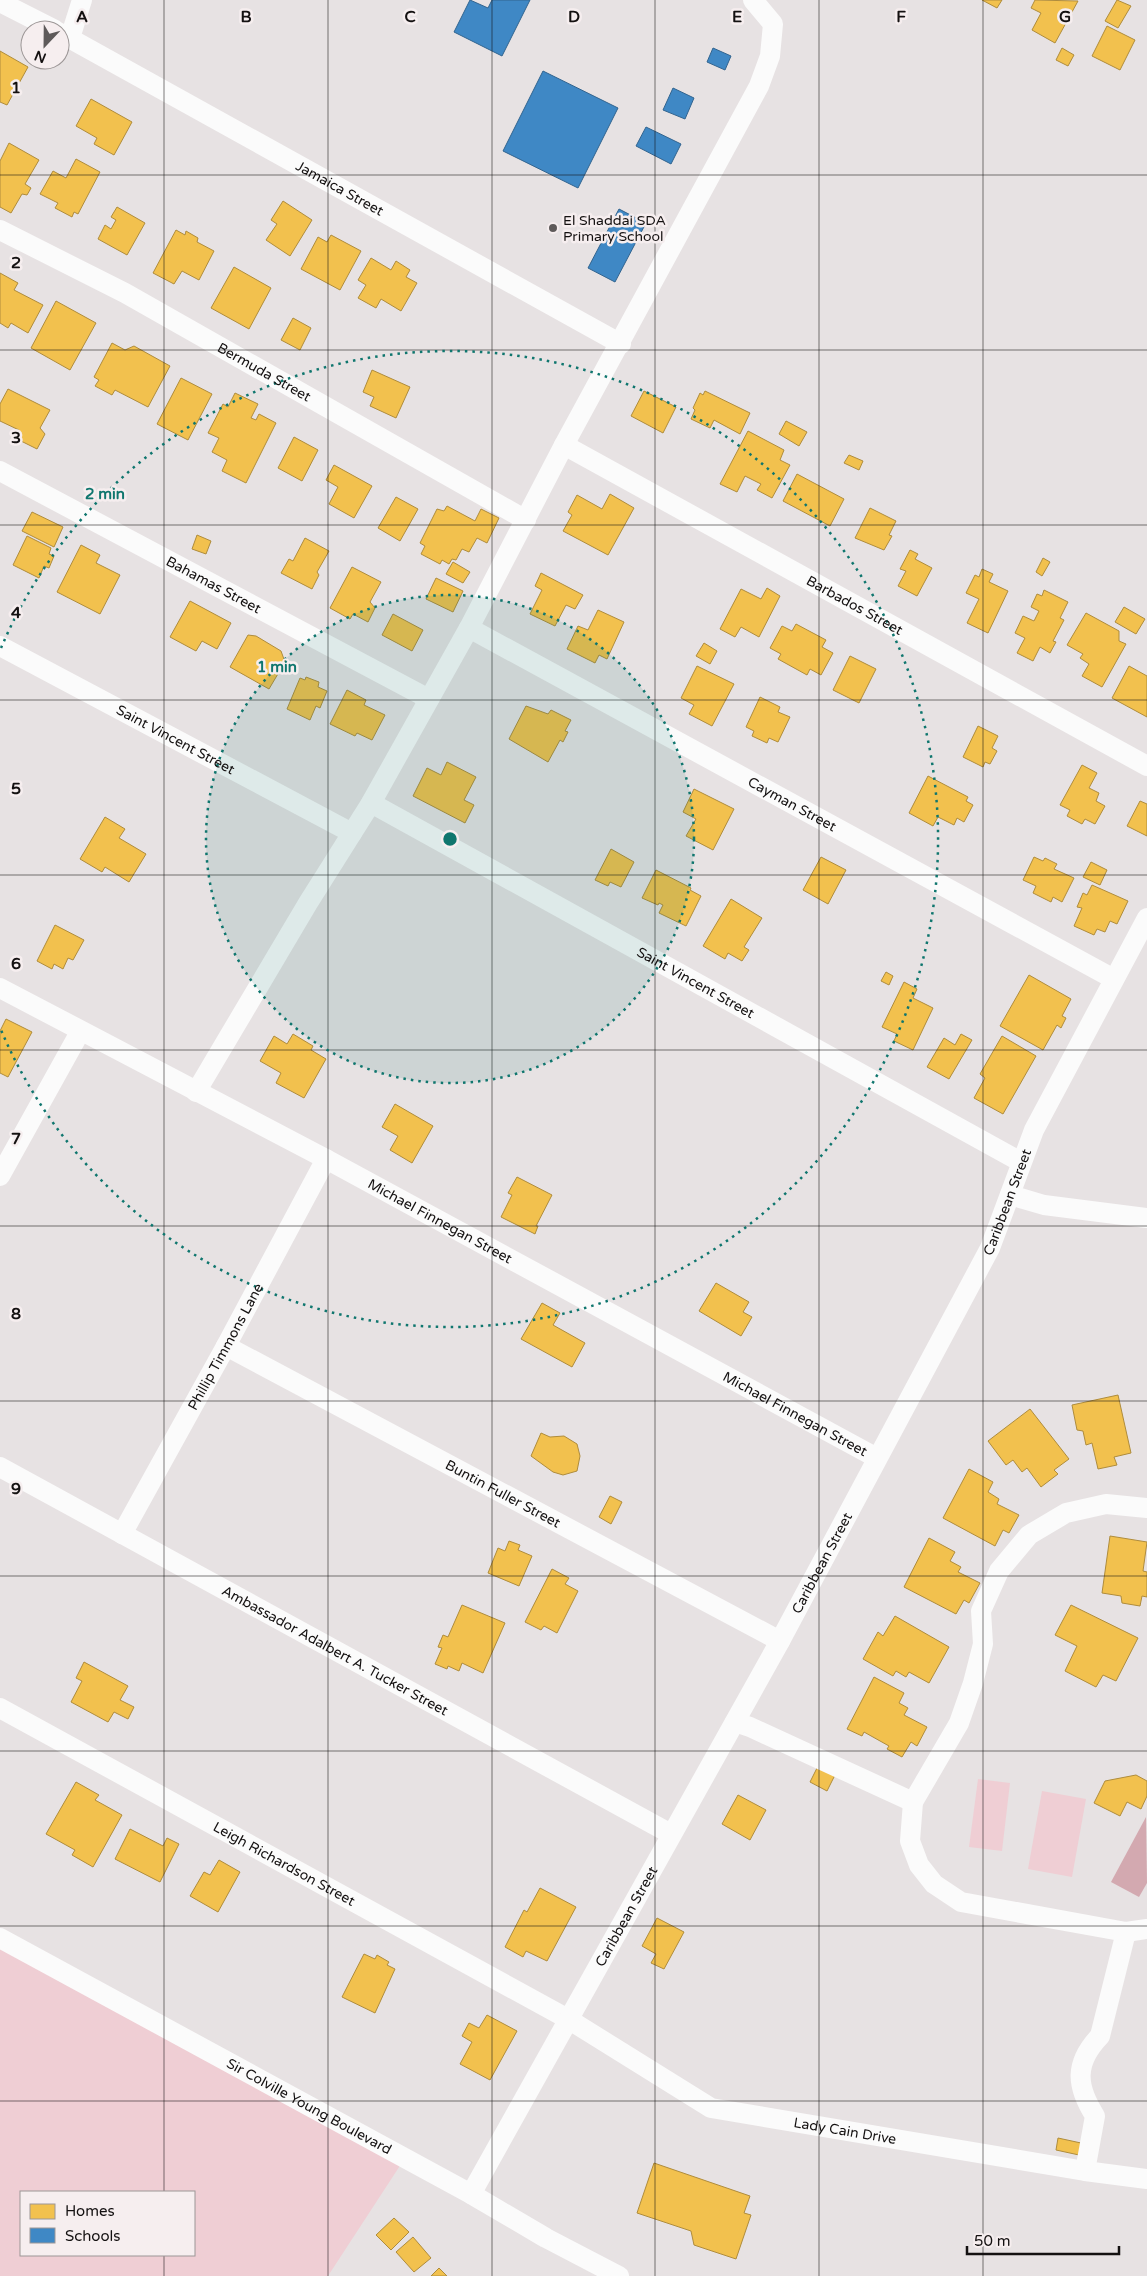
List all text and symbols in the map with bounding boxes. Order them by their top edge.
text: A [76,7,88,27]
text: B [240,7,252,27]
text: C [404,7,416,27]
text: D [568,7,580,27]
text: E [732,7,742,27]
text: F [896,7,906,27]
text: G [1059,7,1071,27]
north arrow [20,20,70,70]
text: N [32,47,49,67]
text: 1 [11,78,21,98]
street label: Jamaica Street [293,157,387,220]
place label: El Shaddai SDA Primary School [563,212,666,245]
marker: El Shaddai SDA Primary School [547,222,559,234]
text: 2 [11,253,21,273]
street label: Bermuda Street [214,339,314,406]
text: 3 [11,428,21,448]
text: 2 min [85,485,125,503]
street label: Bahamas Street [163,553,264,617]
street label: Barbados Street [803,572,906,639]
text: 4 [11,603,21,623]
text: 1 min [257,658,297,676]
street label: Saint Vincent Street [113,701,238,779]
street label: Cayman Street [745,773,840,836]
text: 5 [11,779,21,799]
centre of rings [441,830,459,848]
street label: Saint Vincent Street [634,944,758,1022]
text: 6 [11,954,21,974]
text: 7 [11,1129,21,1149]
street label: Caribbean Street [980,1146,1035,1259]
street label: Michael Finnegan Street [365,1175,516,1268]
street label: Phillip Timmons Lane [184,1280,267,1413]
text: 8 [11,1304,21,1324]
street label: Michael Finnegan Street [720,1368,871,1460]
street label: Buntin Fuller Street [442,1456,564,1532]
text: 9 [11,1479,21,1499]
street label: Caribbean Street [788,1509,856,1617]
street label: Ambassador Adalbert A. Tucker Street [219,1582,452,1720]
street label: Leigh Richardson Street [210,1818,358,1910]
street label: Caribbean Street [592,1863,662,1970]
street label: Sir Colville Young Boulevard [224,2055,394,2158]
street label: Lady Cain Drive [792,2114,898,2148]
legend [20,2191,195,2256]
text: Homes [65,2202,115,2220]
scale bar [967,2224,1120,2256]
text: Schools [65,2227,121,2245]
text: 50 m [974,2232,1011,2250]

